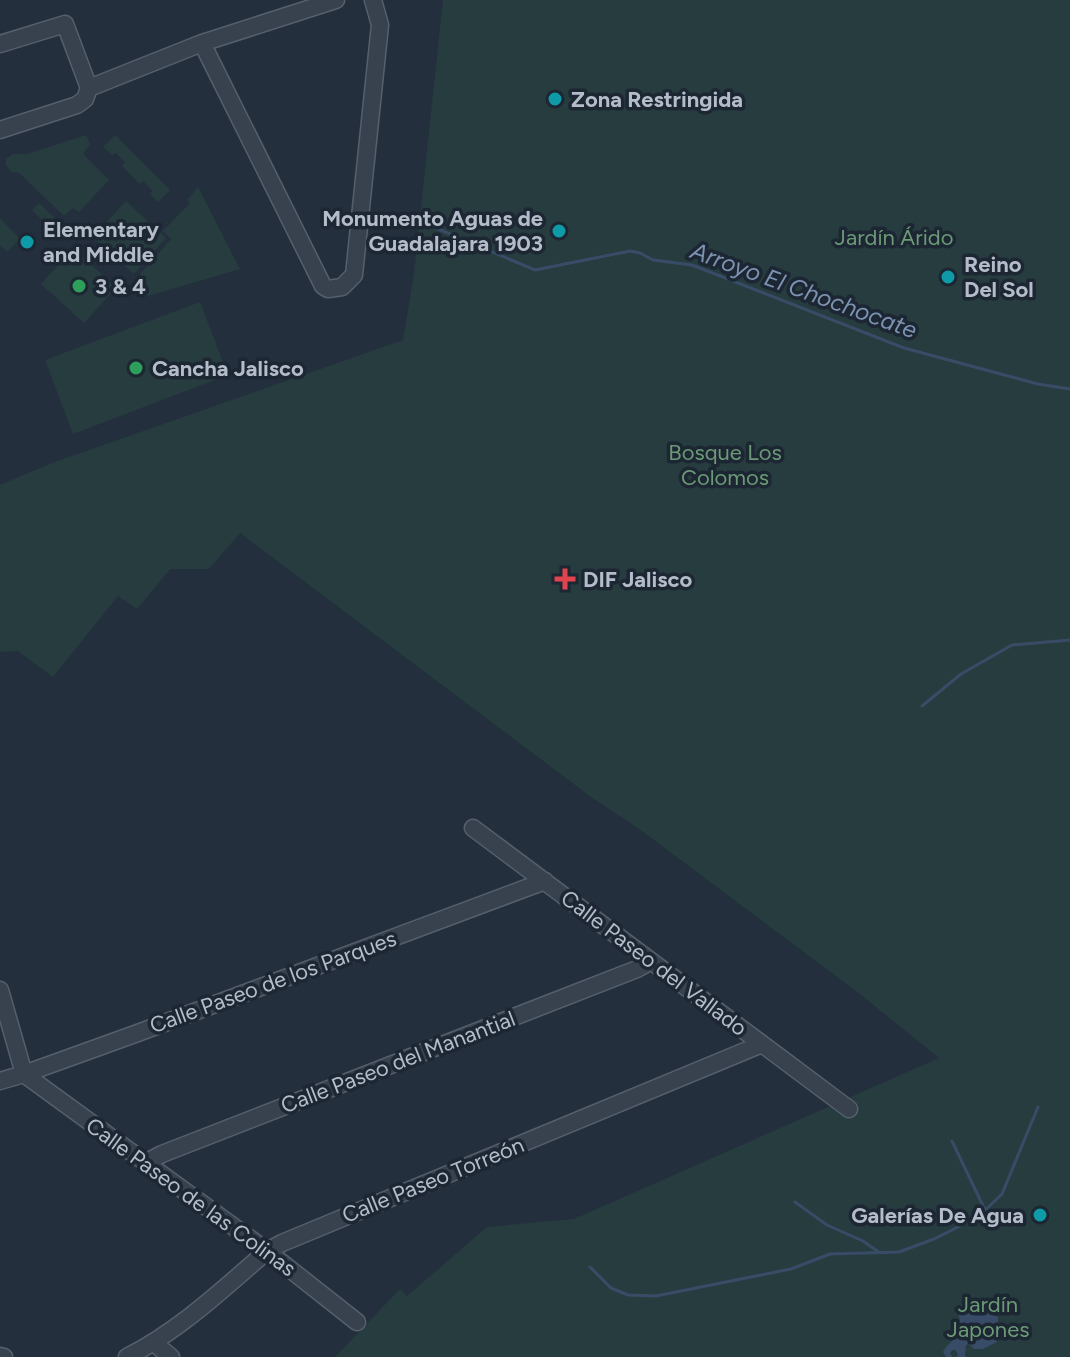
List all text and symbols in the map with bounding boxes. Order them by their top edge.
place label: Zona Restringida [571,86,743,113]
marker: Zona Restringida [546,90,564,108]
place label: Monumento Aguas de Guadalajara 1903 [322,205,543,257]
place label: Elementary and Middle [43,216,159,268]
marker: Monumento Aguas de Guadalajara 1903 [550,222,568,240]
park label: Jardín Árido [835,224,953,251]
marker: Elementary and Middle [18,233,36,251]
water label: Arroyo El Chochocate [686,235,921,344]
place label: Reino Del Sol [964,251,1034,303]
marker: Reino Del Sol [939,268,957,286]
place label: 3 & 4 [95,273,146,300]
marker: 3 & 4 [70,277,88,295]
place label: Cancha Jalisco [152,355,304,382]
marker: Cancha Jalisco [127,359,145,377]
park label: Bosque Los Colomos [668,439,782,491]
place label: DIF Jalisco [583,566,692,593]
marker: DIF Jalisco [554,568,576,590]
street label: Calle Paseo del Vallado [556,884,752,1042]
street label: Calle Paseo de los Parques [146,925,400,1039]
street label: Calle Paseo del Manantial [277,1005,519,1119]
street label: Calle Paseo de las Colinas [81,1112,301,1282]
street label: Calle Paseo Torreón [338,1131,528,1229]
place label: Galerías De Agua [851,1202,1024,1229]
marker: Galerías De Agua [1031,1206,1049,1224]
park label: Jardín Japones [947,1291,1029,1343]

